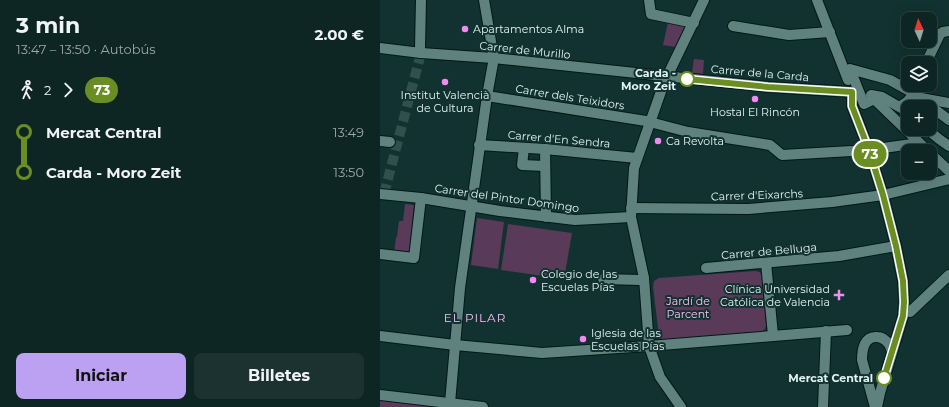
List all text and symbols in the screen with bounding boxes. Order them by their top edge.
text: 3 min [16,12,80,39]
north arrow [901,12,937,48]
map controls [901,12,937,180]
place label: Apartamentos Alma [473,22,584,36]
marker: Apartamentos Alma [460,24,470,34]
text: 2.00 € [314,25,364,44]
street label: Carrer de Murillo [479,38,571,62]
text: 13:47 – 13:50 · Autobús [16,41,156,57]
button: layers [901,56,937,92]
street label: Carrer de la Carda [710,62,810,84]
place label: Carda - Moro Zeit [621,66,676,93]
marker: Carda - Moro Zeit [679,71,695,87]
marker: Institut Valencià de Cultura [440,77,450,87]
icon: walk [16,79,38,101]
icon: forward [57,79,79,101]
text: 73 [93,81,110,99]
street label: Carrer dels Teixidors [514,81,626,113]
text: 2 [44,82,51,98]
place label: Institut Valencià de Cultura [401,88,489,115]
marker: Hostal El Rincón [750,94,760,104]
button: + [901,100,937,136]
place label: Hostal El Rincón [710,105,800,119]
text: Mercat Central [46,123,162,142]
text: 13:49 [333,124,364,140]
street label: Carrer d'En Sendra [507,128,611,150]
place label: Ca Revolta [666,134,724,148]
marker: Ca Revolta [653,136,663,146]
line badge: 73 [852,141,888,167]
button: − [901,144,937,180]
text: 73 [862,145,878,163]
text: Carda - Moro Zeit [46,163,181,182]
text: 13:50 [333,164,364,180]
street label: Carrer del Pintor Domingo [434,181,580,215]
street label: Carrer d'Eixarchs [711,186,804,204]
street label: Carrer de Belluga [721,240,817,262]
place label: Colegio de las Escuelas Pías [541,267,618,294]
marker: Colegio de las Escuelas Pías [528,275,538,285]
place label: Clínica Universidad Católica de Valencia [720,282,830,309]
marker: Clínica Universidad Católica de Valencia [833,289,845,301]
park label: Jardí de Parcent [665,294,710,321]
district label: EL PILAR [444,310,506,325]
place label: Iglesia de las Escuelas Pías [591,326,665,353]
marker: Iglesia de las Escuelas Pías [578,334,588,344]
button: Iniciar [16,353,186,399]
button: Billetes [194,353,364,399]
marker: Mercat Central [876,370,892,386]
place label: Mercat Central [788,371,873,385]

